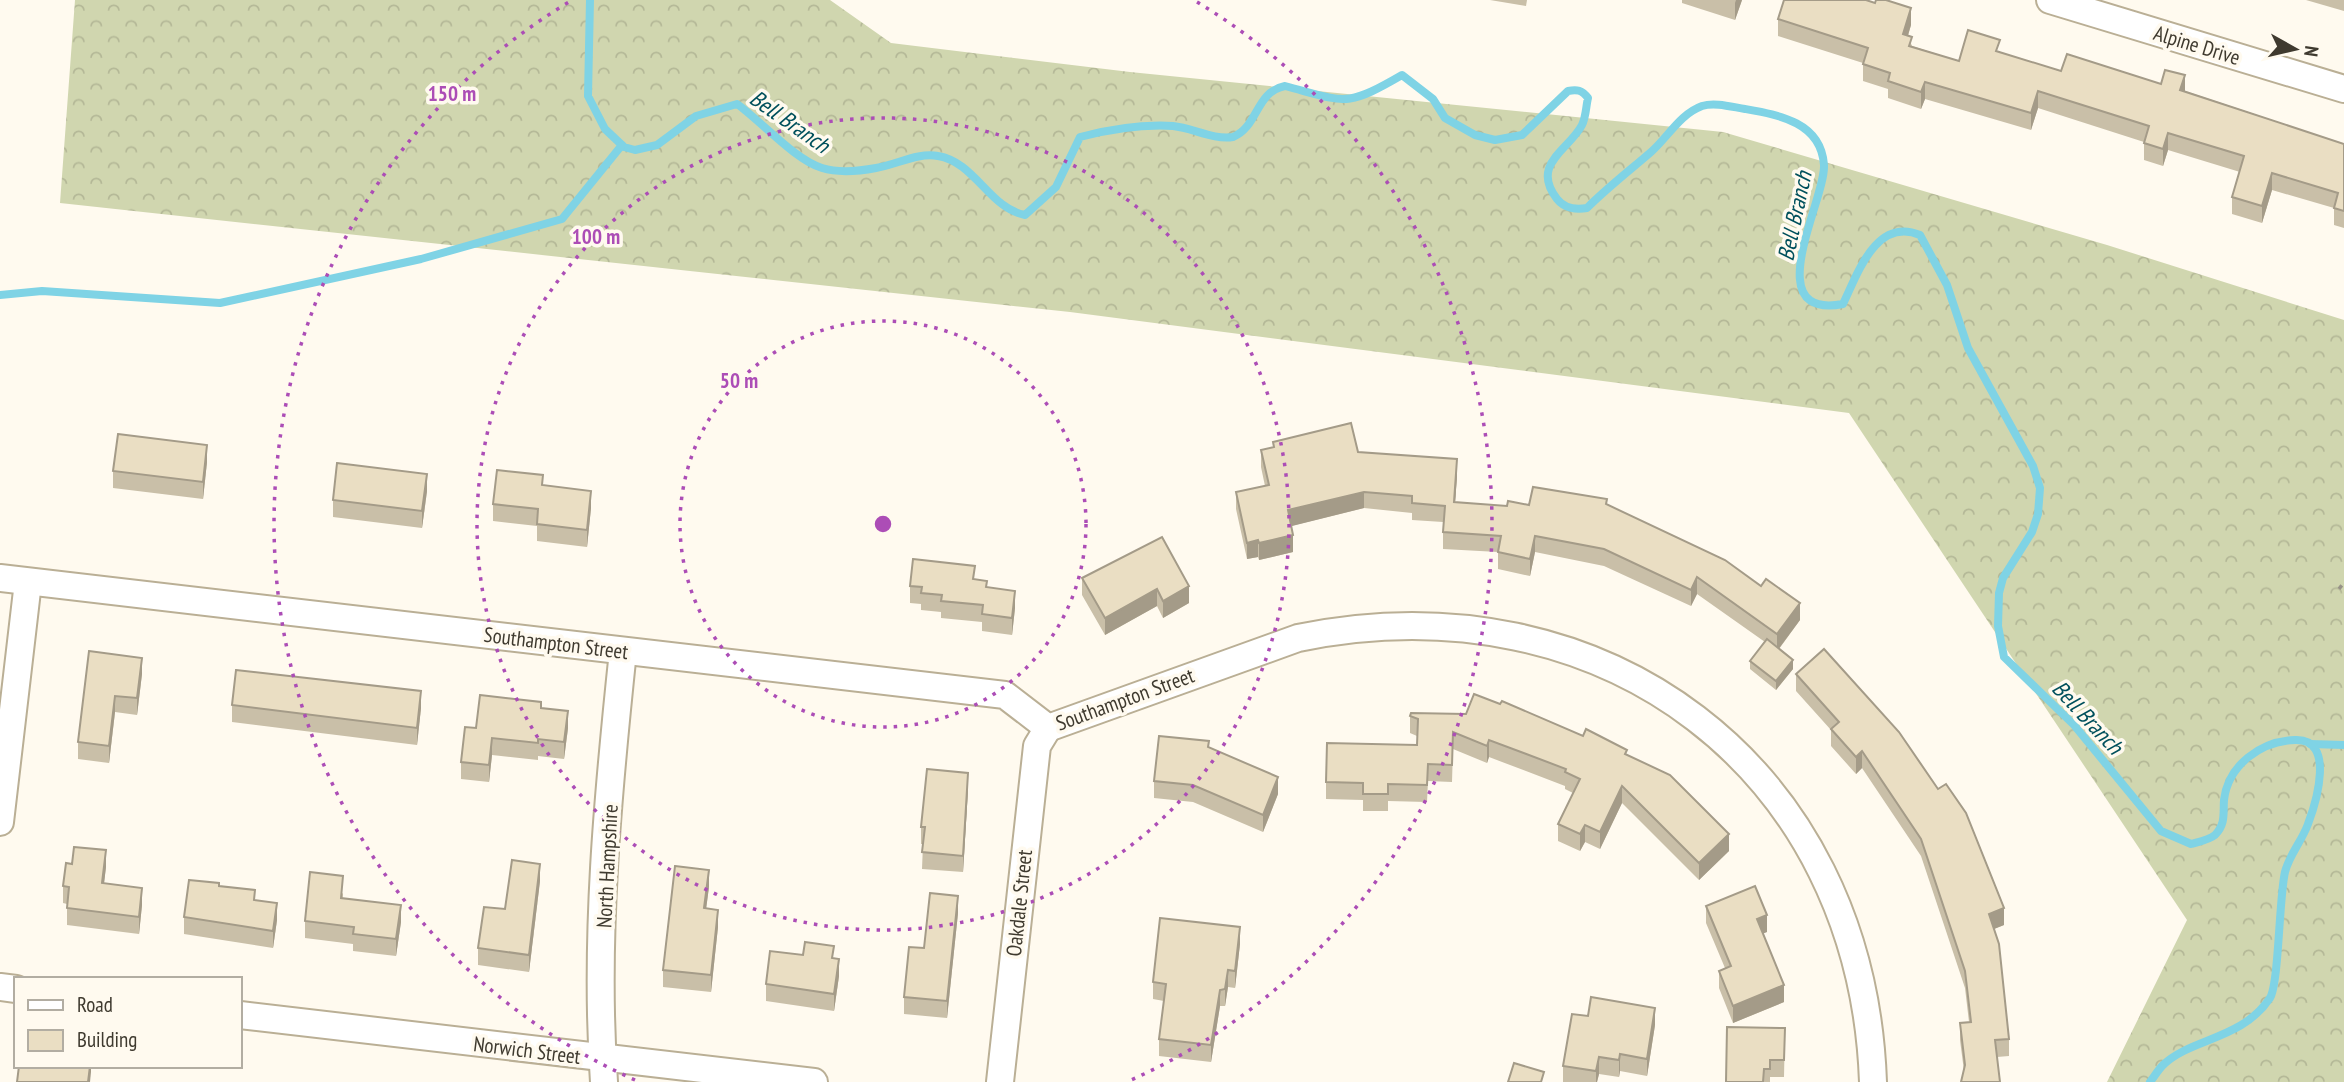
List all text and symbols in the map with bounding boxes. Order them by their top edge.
north arrow [2260,14,2330,84]
street label: Alpine Drive [2150,19,2244,71]
text: N [2299,45,2324,58]
text: 150 m [428,80,476,107]
water label: Bell Branch [745,83,837,160]
water label: Bell Branch [1770,167,1818,263]
text: 100 m [572,223,620,250]
text: 50 m [720,367,758,394]
centre of rings [871,512,895,536]
street label: Southampton Street [482,621,630,665]
street label: Southampton Street [1052,661,1198,737]
water label: Bell Branch [2046,674,2131,761]
street label: North Hampshire [590,803,624,929]
street label: Oakdale Street [1000,848,1038,958]
legend [14,977,242,1068]
text: Road [77,991,113,1018]
text: Building [77,1026,137,1053]
street label: Norwich Street [472,1030,582,1070]

